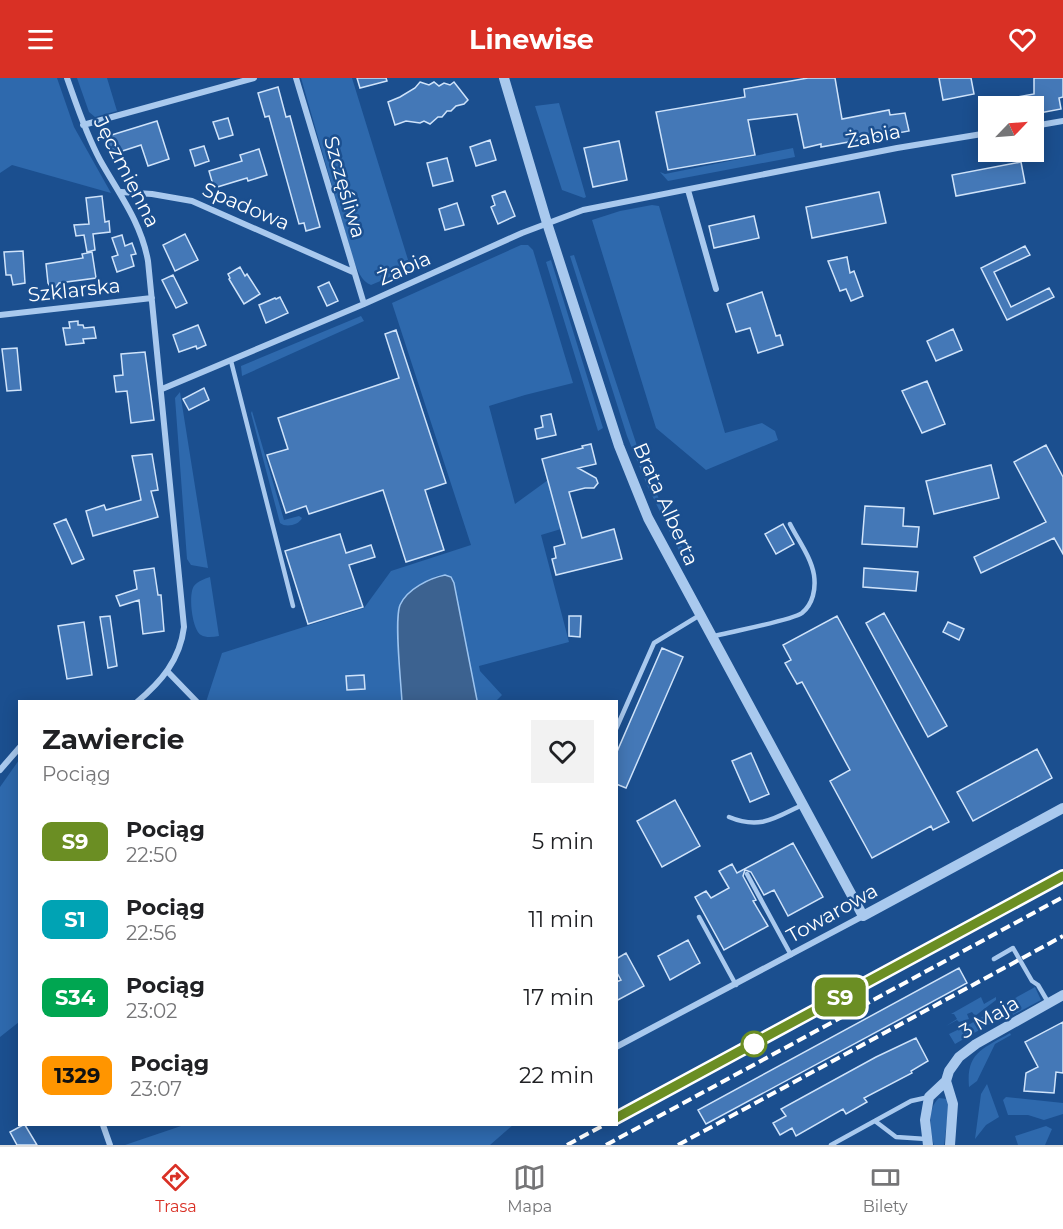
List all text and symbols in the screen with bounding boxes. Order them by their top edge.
icon: menu [24,23,57,56]
text: Linewise [469,23,594,56]
icon: heart [1006,23,1039,56]
north arrow [978,96,1044,162]
map controls [978,96,1044,162]
street label: Jęczmienna [88,112,165,231]
street label: Żabia [843,119,903,153]
street label: Szczęśliwa [319,133,371,241]
street label: Spadowa [199,177,293,235]
street label: Żabia [374,246,434,290]
street label: Szklarska [27,273,121,307]
street label: Brata Alberta [628,439,704,569]
button: heart [531,720,594,783]
text: Zawiercie [42,722,185,756]
text: Pociąg [42,762,111,786]
text: Pociąg [126,816,205,843]
text: 5 min [532,828,594,855]
text: S9 [62,829,88,854]
text: 22:50 [126,843,178,867]
street label: Towarowa [782,878,882,948]
text: Pociąg [126,894,205,921]
text: 11 min [528,906,594,933]
text: S1 [64,907,86,932]
text: 22:56 [126,921,176,945]
text: Pociąg [126,972,205,999]
line badge: S9 [813,978,867,1016]
text: 17 min [523,984,594,1011]
text: S34 [55,985,95,1010]
text: S9 [827,985,853,1010]
street label: 3 Maja [955,990,1023,1044]
text: 23:02 [126,999,177,1023]
unlabelled marker [741,1031,767,1057]
text: Pociąg [130,1050,209,1077]
text: 22 min [519,1062,594,1089]
text: 1329 [54,1063,100,1088]
text: 23:07 [130,1077,182,1101]
tab: Trasa [155,1161,197,1216]
tab: Mapa [507,1161,552,1216]
tab: Bilety [863,1161,908,1216]

